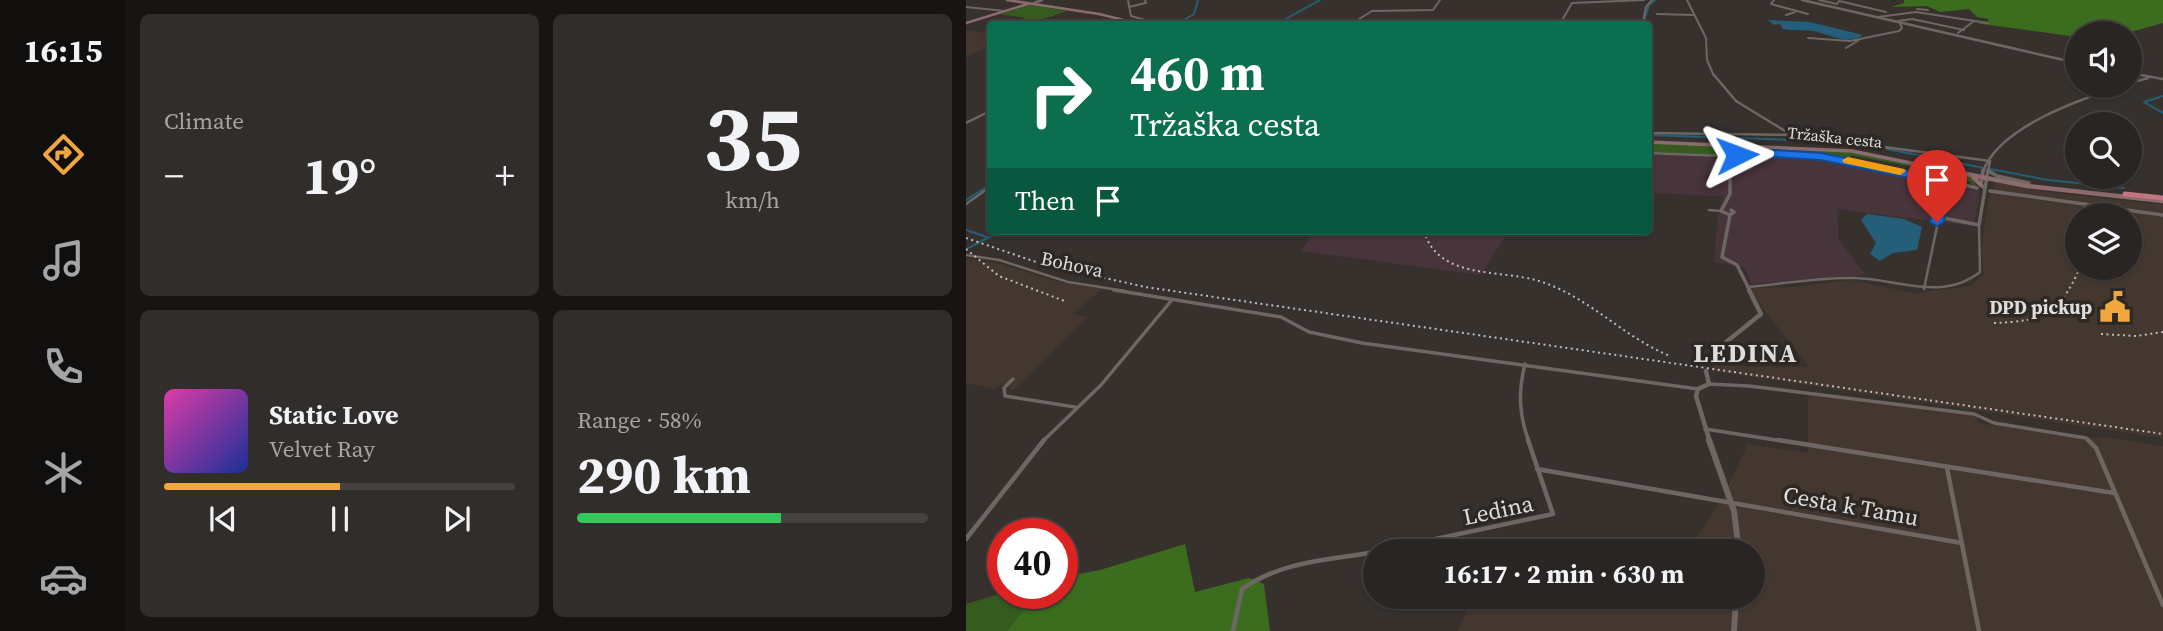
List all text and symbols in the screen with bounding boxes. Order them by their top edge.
map controls [2065,21,2142,280]
button: sound [2065,21,2142,98]
text: 16:15 [24,29,102,73]
text: 460 m [1130,39,1265,106]
icon: right [1015,49,1106,140]
text: 35 [703,76,802,200]
text: Tržaška cesta [1130,103,1320,147]
text: Climate [164,105,244,137]
button: search [2065,112,2142,189]
position arrow [1700,118,1774,192]
street label: Tržaška cesta [1787,121,1884,153]
icon: directions [39,130,88,179]
text: 19° [303,140,376,211]
text: − [164,150,184,202]
text: + [495,150,515,202]
pin [1907,150,1967,222]
icon: arrive [1918,161,1956,199]
icon: arrive [1089,182,1127,220]
text: Then [1015,183,1075,219]
text: km/h [725,184,780,216]
button: layers [2065,203,2142,280]
icon: music [39,236,88,285]
street label: Bohova [1038,245,1106,283]
public building icon: DPD pickup [2098,290,2132,324]
place label: DPD pickup [1989,294,2092,320]
district label: LEDINA [1693,335,1799,371]
icon: phone [39,342,88,391]
text: Static Love [269,397,398,433]
text: Range · 58% [577,404,702,436]
text: Velvet Ray [269,433,375,465]
text: 290 km [577,439,751,510]
icon: climate [39,448,88,497]
street label: Cesta k Tamu [1781,478,1921,534]
street label: Ledina [1460,487,1536,533]
icon: previous [204,500,242,538]
icon: pause [321,500,359,538]
icon: next [438,500,476,538]
speed limit sign: 40 [987,518,1078,609]
icon: car [39,554,88,603]
text: 16:17 · 2 min · 630 m [1444,556,1684,592]

